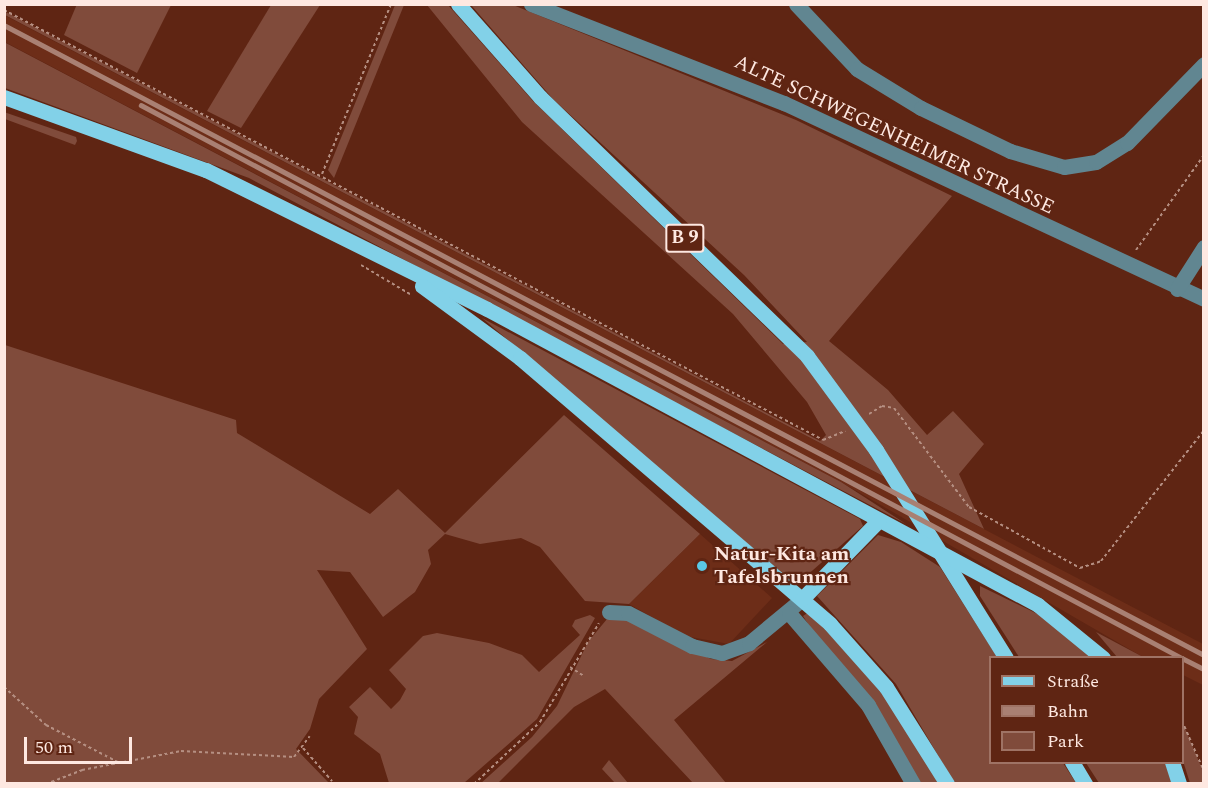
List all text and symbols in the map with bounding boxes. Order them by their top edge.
street label: ALTE SCHWEGENHEIMER STRASSE [730,50,1058,220]
road number: B 9 [664,223,706,253]
place label: Natur-Kita am Tafelsbrunnen [714,542,849,589]
marker: Natur-Kita am Tafelsbrunnen [695,559,709,573]
legend [989,656,1184,764]
text: Straße [1047,668,1099,695]
text: Bahn [1047,698,1089,725]
scale bar [27,725,135,763]
text: Park [1047,728,1084,755]
text: 50 m [35,734,73,761]

